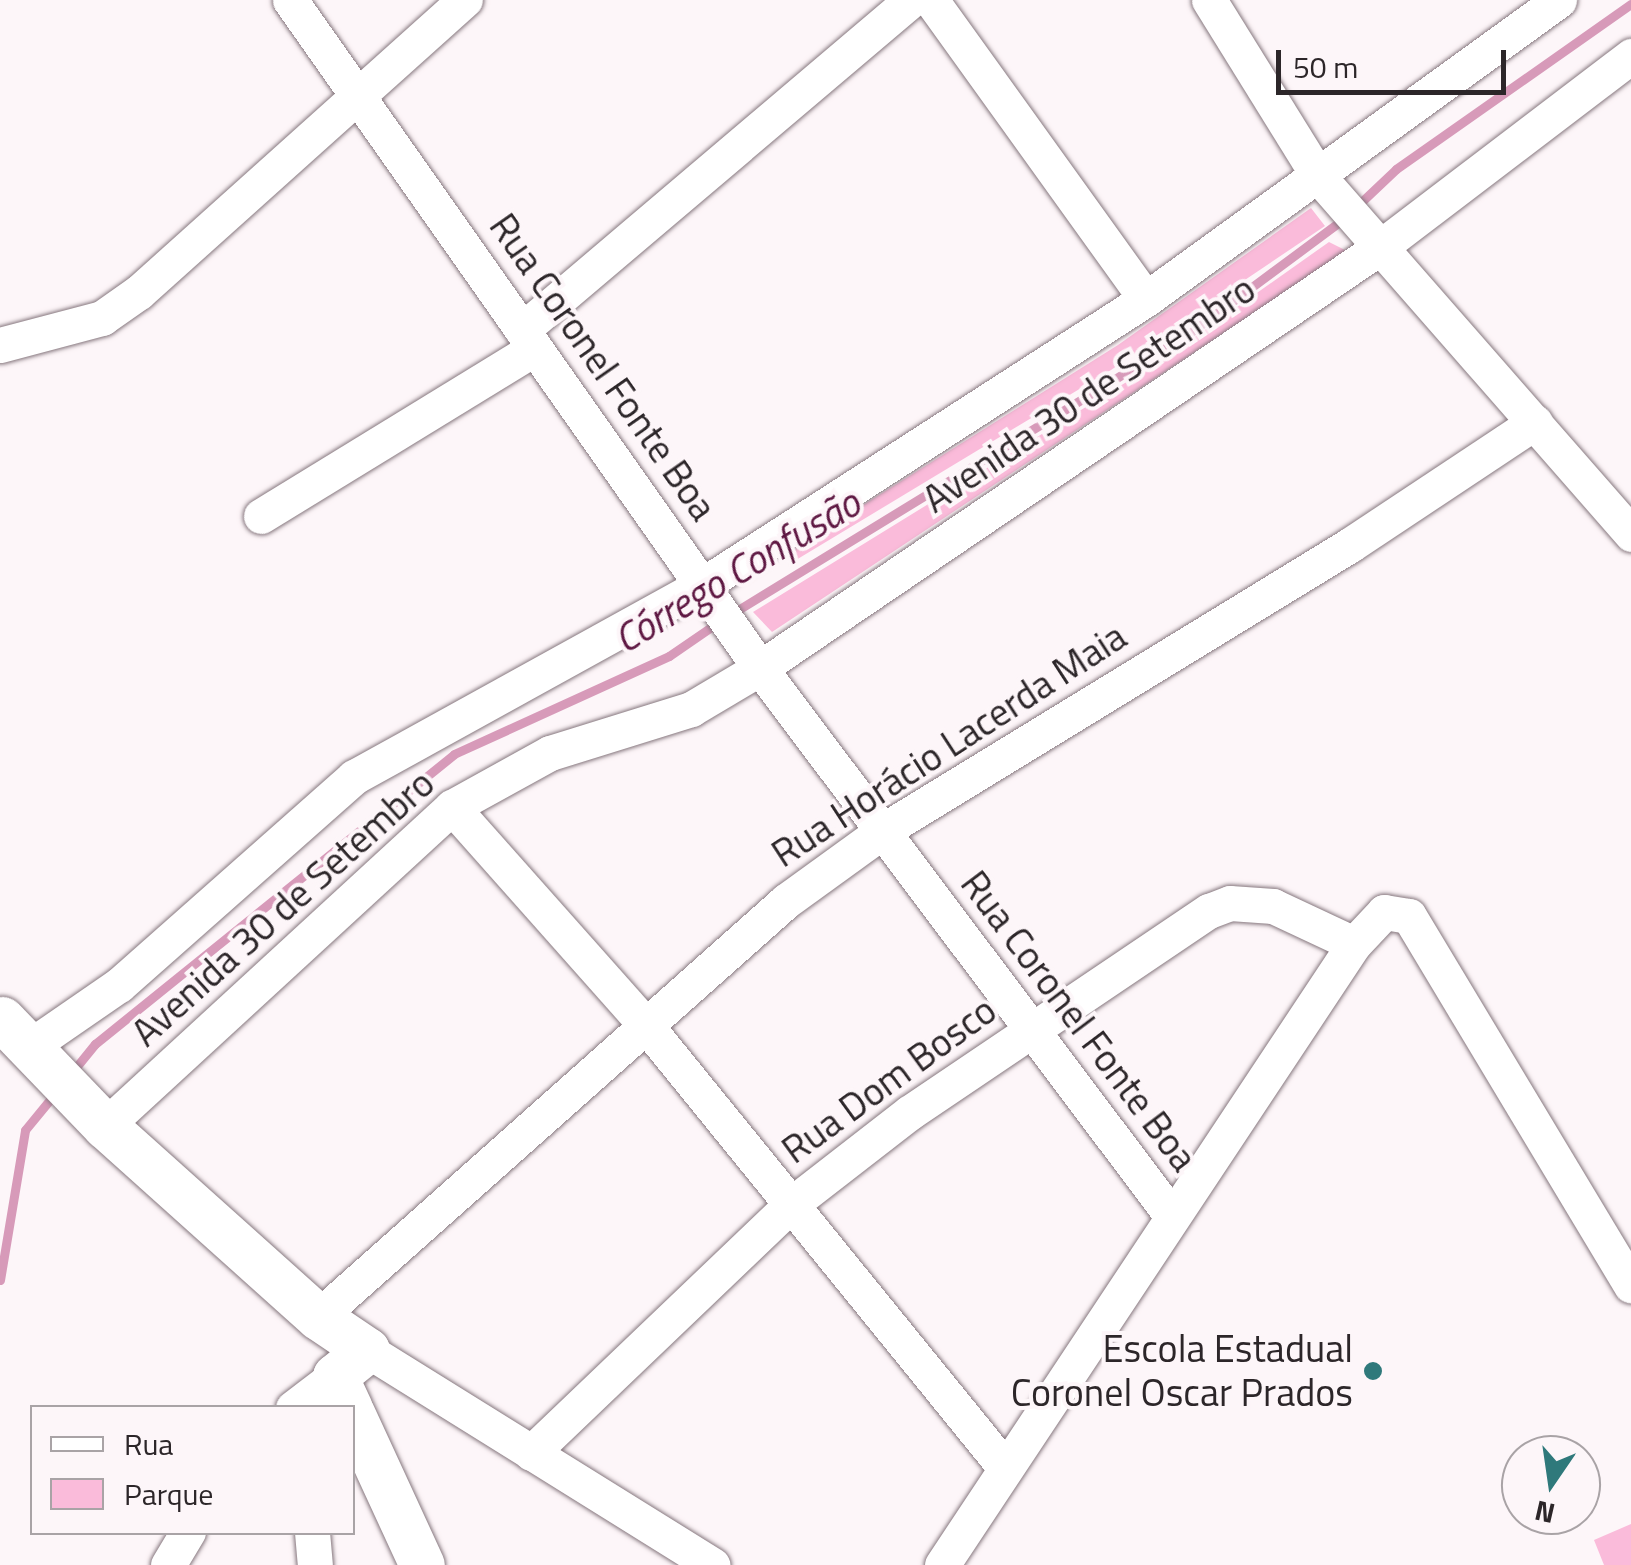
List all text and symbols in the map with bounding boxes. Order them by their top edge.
scale bar [1281,30,1511,92]
text: 50 m [1293,44,1358,90]
street label: Rua Coronel Fonte Boa [480,205,726,529]
street label: Avenida 30 de Setembro [914,266,1264,522]
water label: Córrego Confusão [605,479,869,663]
street label: Rua Horácio Lacerda Maia [763,613,1135,877]
street label: Avenida 30 de Setembro [123,760,443,1056]
street label: Rua Coronel Fonte Boa [951,862,1207,1180]
street label: Rua Dom Bosco [773,987,1005,1173]
place label: Escola Estadual Coronel Oscar Prados [1011,1326,1353,1416]
marker: Escola Estadual Coronel Oscar Prados [1362,1360,1384,1382]
legend [30,1405,355,1535]
text: Rua [124,1421,173,1467]
north arrow [1501,1435,1601,1535]
text: Parque [124,1471,214,1517]
text: N [1530,1490,1559,1536]

